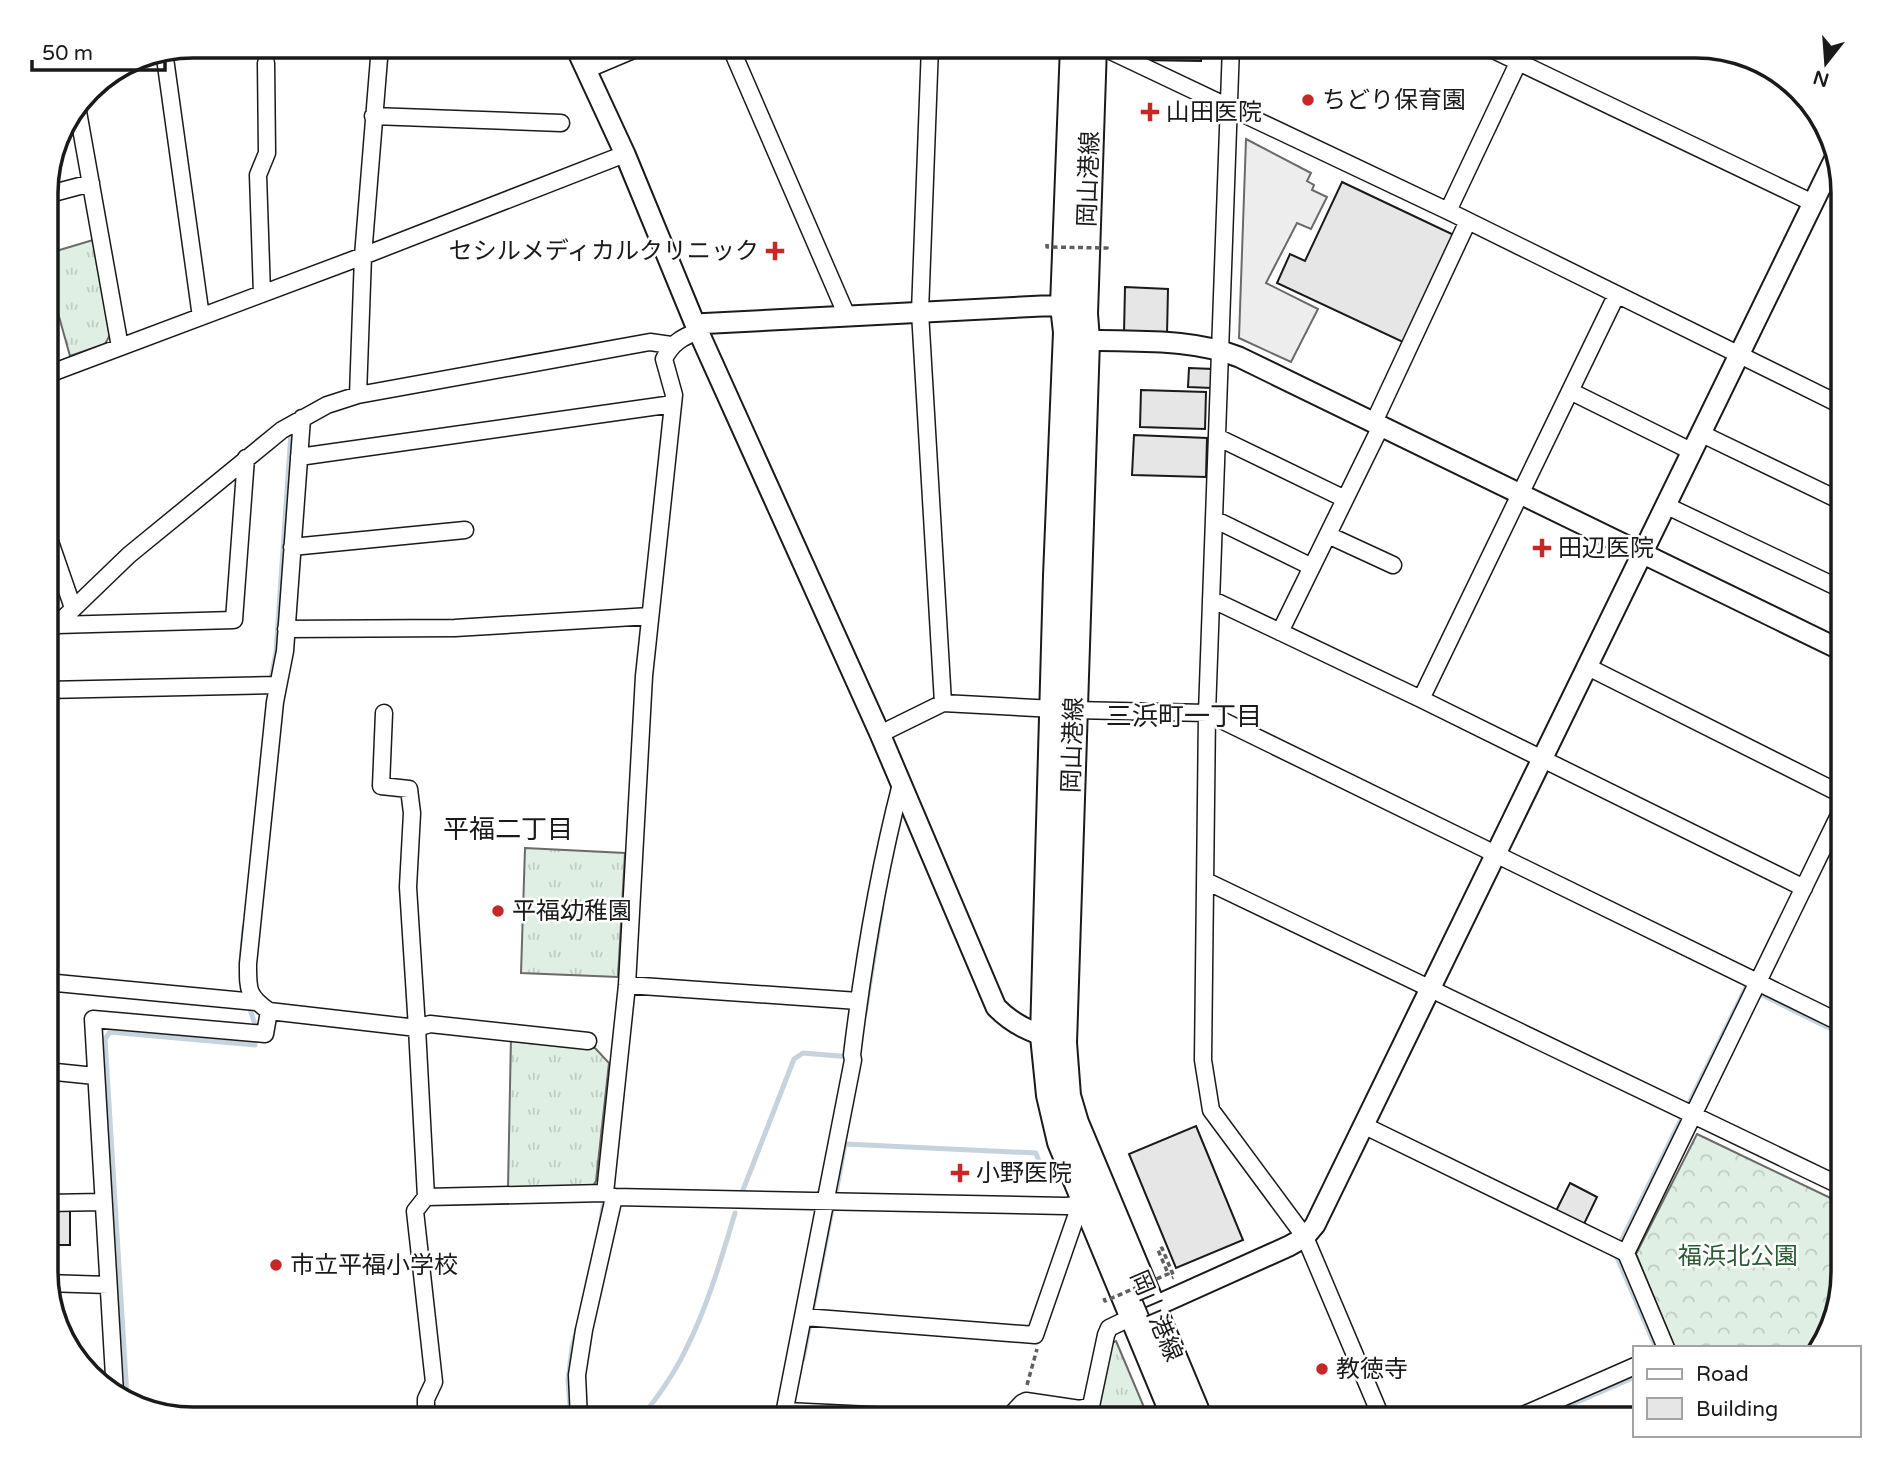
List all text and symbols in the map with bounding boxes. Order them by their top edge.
scale bar [32,28,164,72]
north arrow [1791,28,1861,98]
text: 50 m [42,41,93,66]
text: N [1811,66,1832,91]
place label: ちどり保育園 [1322,86,1466,115]
marker: ちどり保育園 [1300,92,1316,108]
place label: 山田医院 [1166,98,1262,127]
marker: 山田医院 [1140,102,1160,122]
street label: 岡山港線 [1073,131,1105,227]
place label: セシルメディカルクリニック [449,237,759,266]
marker: セシルメディカルクリニック [765,241,785,261]
place label: 田辺医院 [1558,534,1654,563]
marker: 田辺医院 [1532,538,1552,558]
street label: 岡山港線 [1057,697,1089,793]
district label: 三浜町一丁目 [1106,701,1262,732]
district label: 平福二丁目 [443,814,573,845]
place label: 平福幼稚園 [512,897,632,926]
marker: 平福幼稚園 [490,903,506,919]
place label: 小野医院 [976,1159,1072,1188]
marker: 小野医院 [950,1163,970,1183]
park label: 福浜北公園 [1678,1242,1798,1271]
place label: 市立平福小学校 [290,1251,458,1280]
marker: 市立平福小学校 [268,1257,284,1273]
street label: 岡山港線 [1124,1266,1188,1366]
legend [1633,1346,1861,1437]
place label: 教徳寺 [1336,1355,1408,1384]
marker: 教徳寺 [1314,1361,1330,1377]
text: Road [1696,1362,1749,1387]
text: Building [1696,1397,1778,1422]

